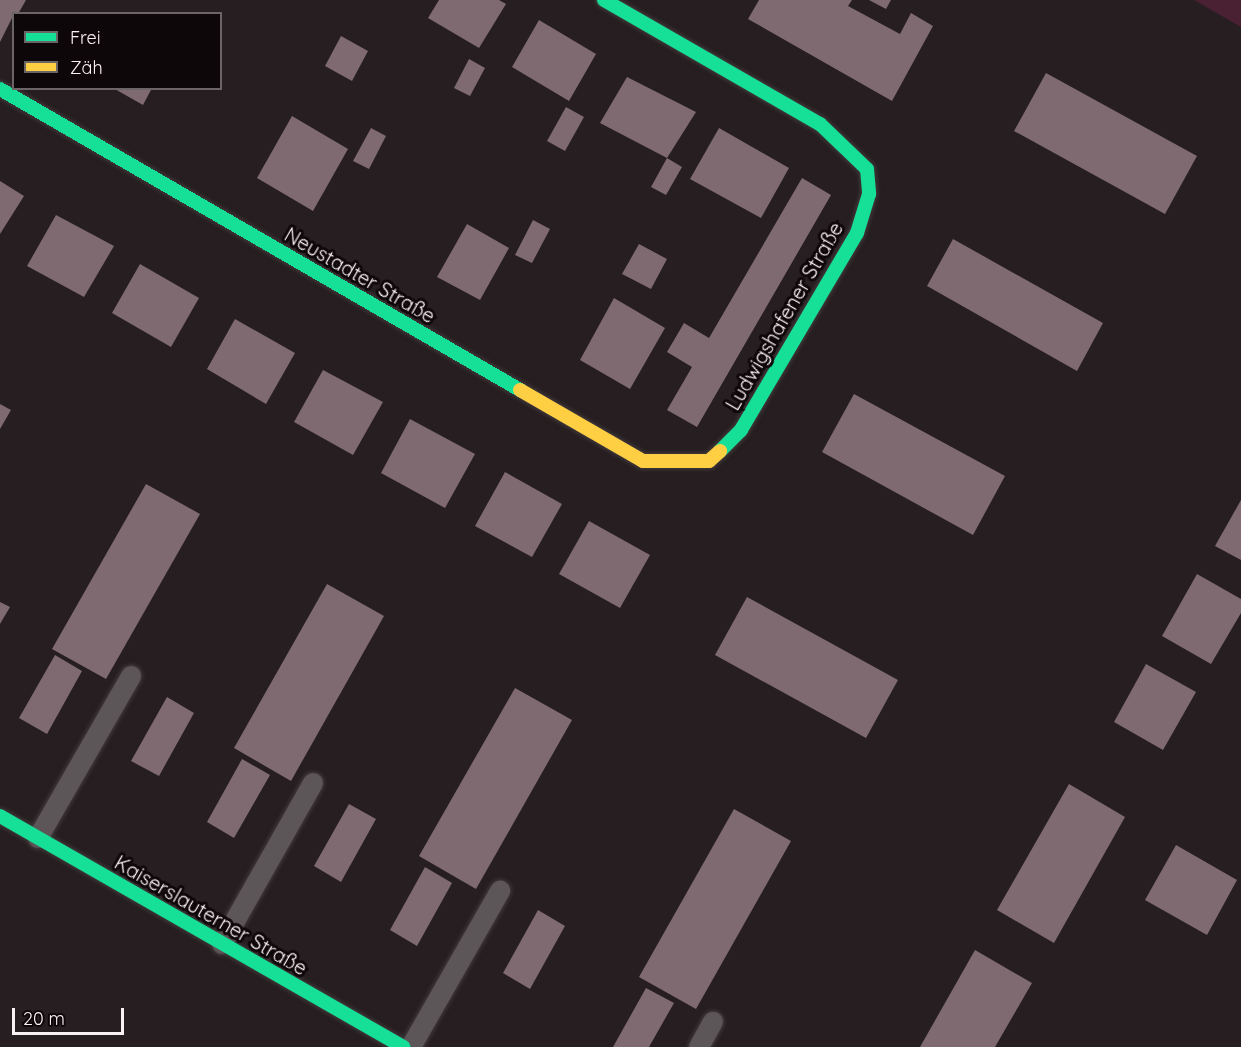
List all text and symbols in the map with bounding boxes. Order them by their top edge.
legend [12,12,222,90]
text: Frei [70,26,101,49]
text: Zäh [70,56,103,79]
street label: Ludwigshafener Straße [720,218,848,414]
street label: Neustadter Straße [280,222,440,328]
street label: Kaiserslauterner Straße [110,850,312,980]
scale bar [15,996,128,1034]
text: 20 m [23,1007,65,1030]

